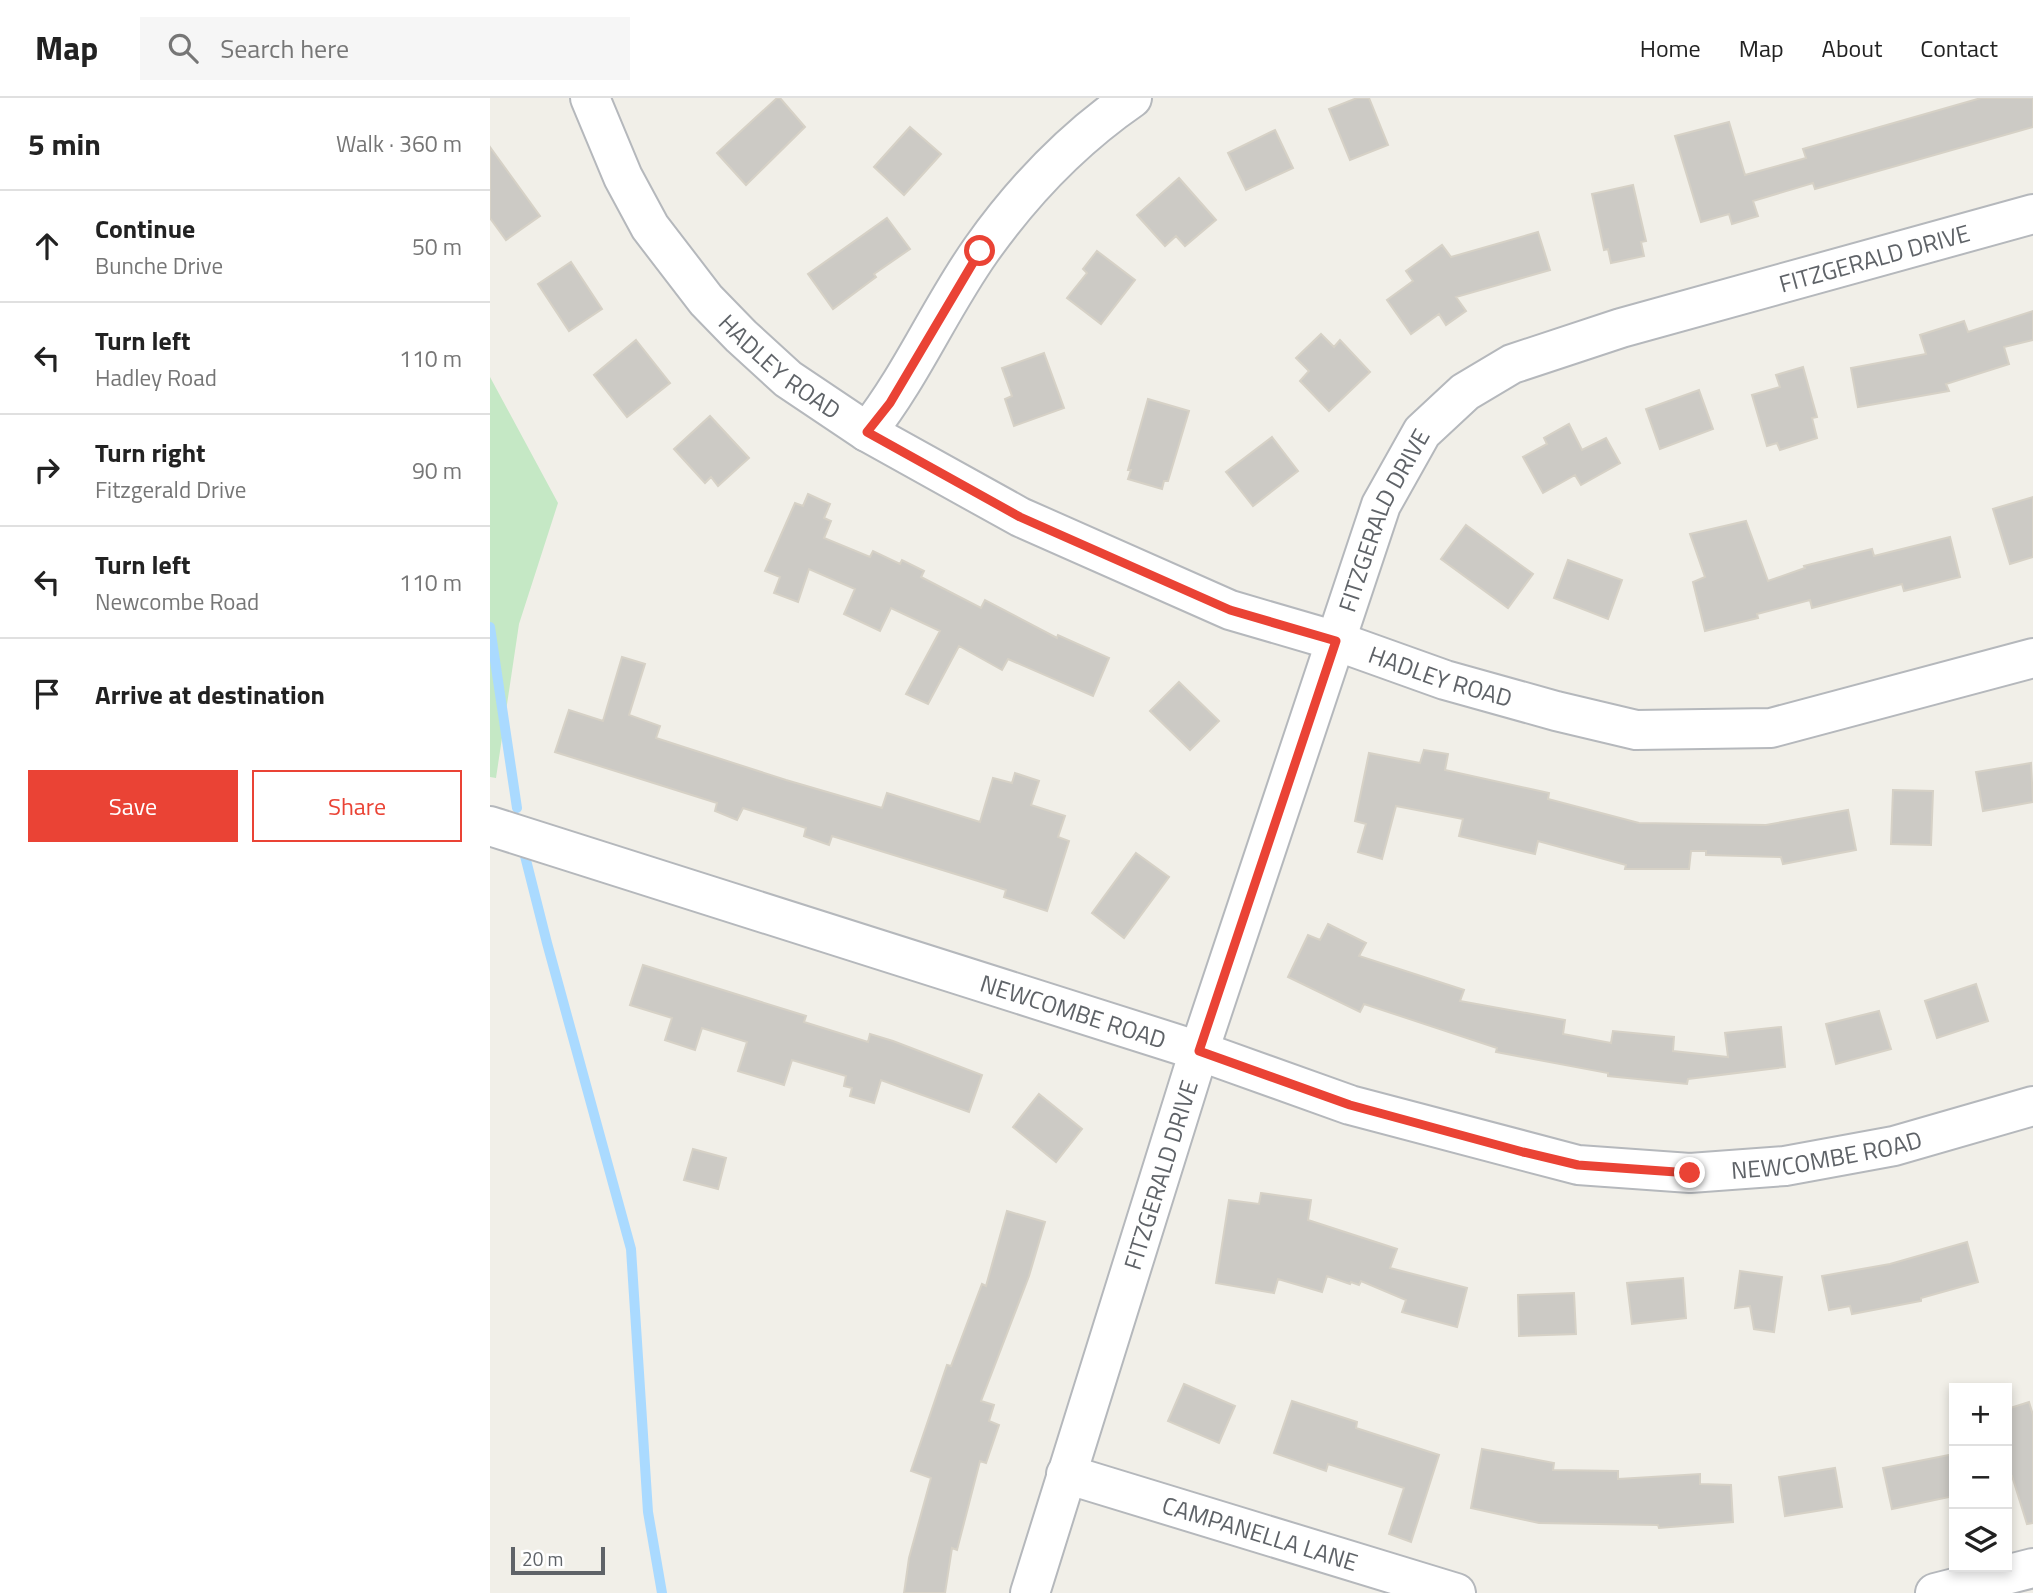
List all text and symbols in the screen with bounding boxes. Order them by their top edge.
search box [140,17,630,80]
text: Map [35,23,98,73]
icon: search [164,29,202,67]
text: Search here [220,29,349,68]
text: Home [1640,30,1701,66]
text: Map [1739,30,1784,66]
text: About [1822,30,1882,66]
text: Contact [1920,30,1998,66]
text: 5 min [28,121,101,167]
text: Walk · 360 m [336,126,462,161]
text: Continue [95,209,195,248]
street label: FITZGERALD DRIVE [1775,214,1974,301]
icon: ahead [28,227,66,265]
text: 50 m [412,229,462,264]
route start [964,235,995,266]
text: Bunche Drive [95,248,223,283]
street label: HADLEY ROAD [711,305,848,427]
text: Turn left [95,321,190,360]
icon: left [28,339,66,377]
text: 110 m [399,341,462,376]
text: Hadley Road [95,360,217,395]
street label: FITZGERALD DRIVE [1329,422,1438,617]
text: Turn right [95,433,206,472]
icon: right [28,451,66,489]
text: 90 m [412,453,462,488]
text: Fitzgerald Drive [95,472,246,507]
text: Turn left [95,545,190,584]
icon: left [28,563,66,601]
text: 110 m [399,565,462,600]
text: Newcombe Road [95,584,259,619]
street label: HADLEY ROAD [1364,636,1516,716]
icon: arrive [28,675,66,713]
text: Arrive at destination [95,675,325,714]
button: Save [28,770,238,842]
button: Share [252,770,462,842]
street label: NEWCOMBE ROAD [976,965,1171,1057]
street label: FITZGERALD DRIVE [1114,1076,1207,1274]
street label: NEWCOMBE ROAD [1730,1121,1926,1188]
route end [1674,1157,1705,1188]
map controls [1949,1383,2012,1572]
button: + [1949,1383,2012,1446]
button: − [1949,1446,2012,1509]
street label: CAMPANELLA LANE [1158,1486,1362,1580]
button: layers [1949,1509,2012,1572]
scale bar [511,1544,606,1576]
text: 20 m [522,1544,563,1573]

